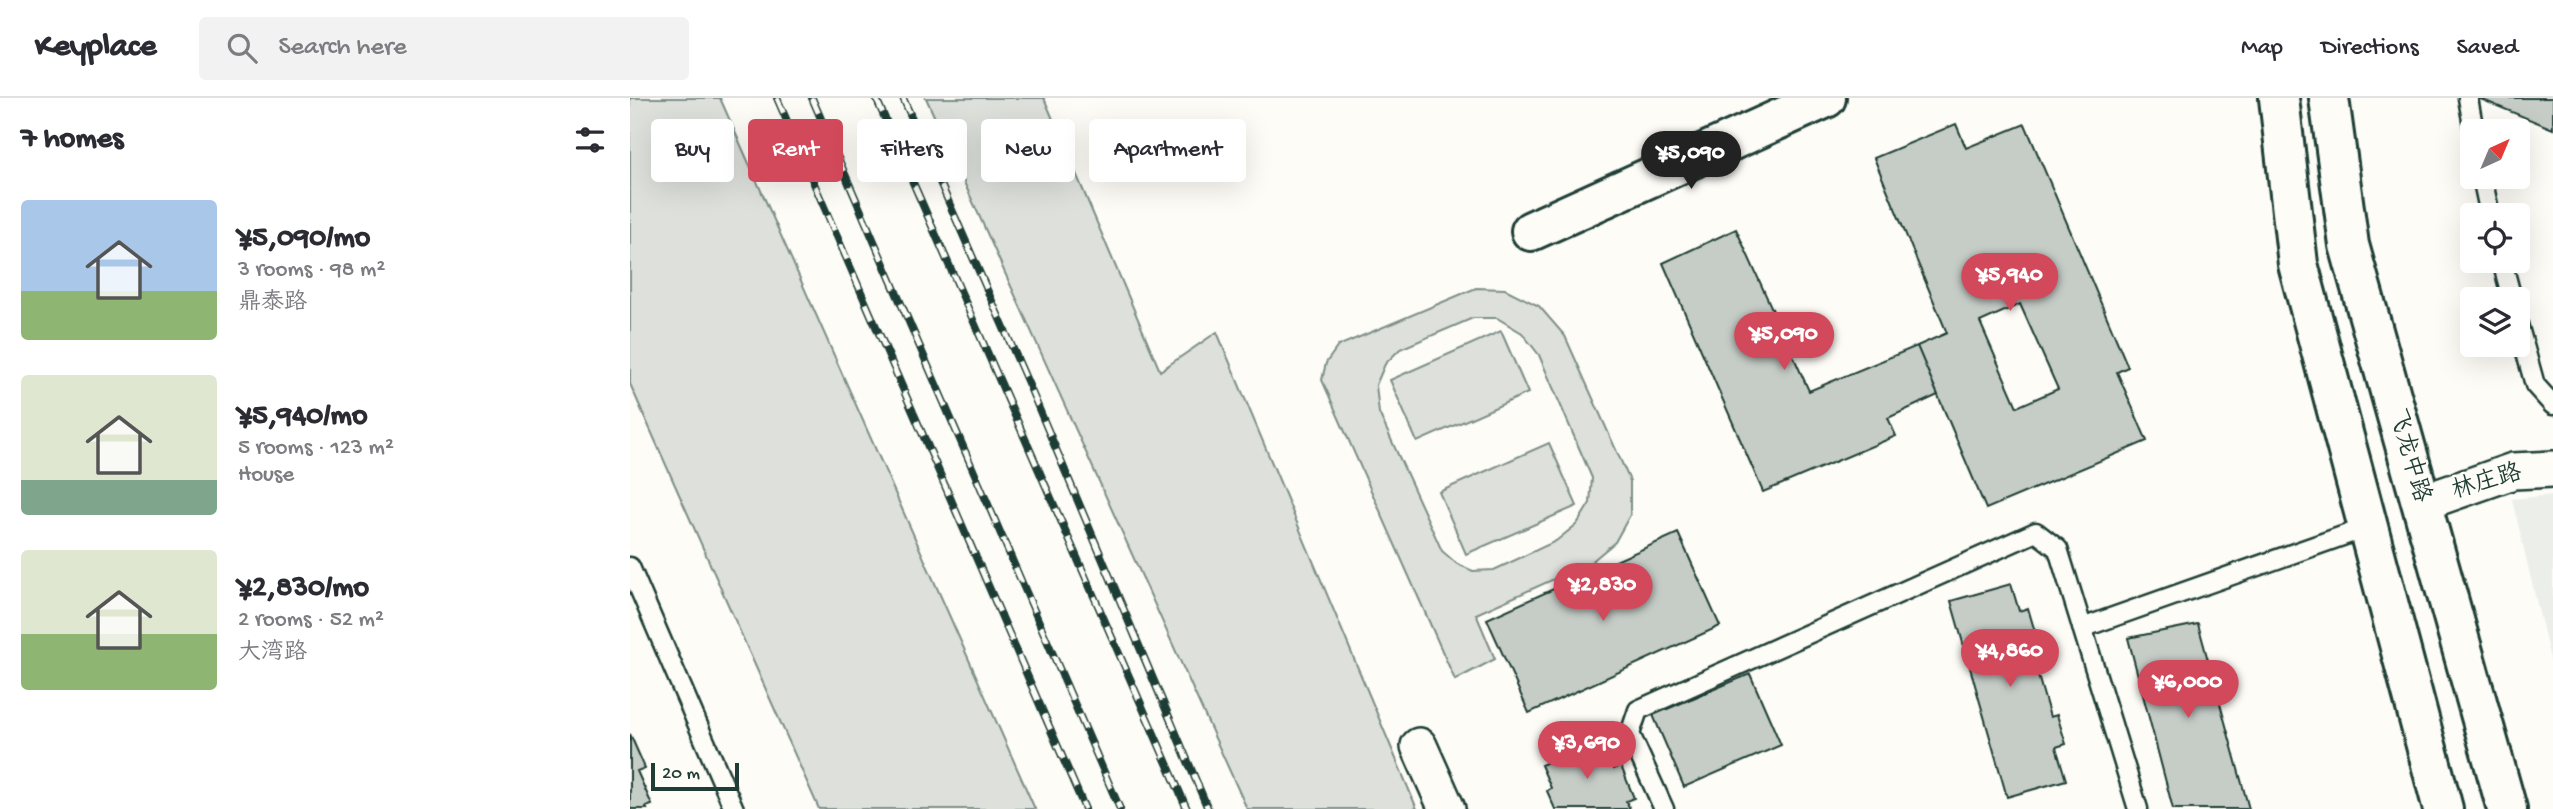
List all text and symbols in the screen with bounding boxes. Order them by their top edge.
search box [199,17,689,80]
text: Keyplace [35,29,157,67]
icon: search [223,29,261,67]
text: Search here [279,33,407,64]
text: Map [2241,34,2283,63]
text: Directions [2321,34,2419,63]
text: Saved [2457,34,2518,63]
chip: Buy [651,119,734,182]
chip: Rent [748,119,843,182]
chip: Filters [857,119,967,182]
chip: New [981,119,1075,182]
chip: Apartment [1089,119,1246,182]
north arrow [2460,119,2530,189]
map controls [2460,119,2530,357]
icon: filters [571,121,609,159]
text: 7 homes [21,123,123,158]
pin: ¥5,090 [1634,132,1748,191]
text: ¥5,090 [1657,140,1725,167]
button: locate [2460,203,2530,273]
text: ¥5,090/mo [238,222,370,257]
icon: home [77,228,161,312]
pin: ¥5,940 [1953,254,2067,313]
text: 3 rooms · 98 m² [238,257,385,284]
text: ¥5,940 [1977,262,2043,289]
button: layers [2460,287,2530,357]
text: 鼎泰路 [238,290,307,317]
pin: ¥5,090 [1727,313,1841,372]
text: ¥5,090 [1750,321,1818,348]
text: ¥5,940/mo [238,400,367,435]
icon: home [77,403,161,487]
street label: 飞龙中路 [2381,405,2437,506]
text: 5 rooms · 123 m² [238,435,394,462]
street label: 林庄路 [2448,457,2526,507]
text: House [238,462,294,489]
pin: ¥2,830 [1546,564,1660,623]
text: ¥2,830/mo [238,572,369,607]
text: ¥2,830 [1570,572,1636,599]
icon: home [77,578,161,662]
text: 2 rooms · 52 m² [238,607,384,634]
pin: ¥4,860 [1953,630,2067,689]
text: ¥4,860 [1977,638,2043,665]
text: 大湾路 [238,640,307,667]
pin: ¥6,000 [2131,660,2245,720]
text: ¥6,000 [2154,669,2222,696]
pin: ¥3,690 [1530,722,1644,781]
text: ¥3,690 [1554,730,1620,757]
scale bar [651,760,738,792]
text: 20 m [662,763,700,786]

